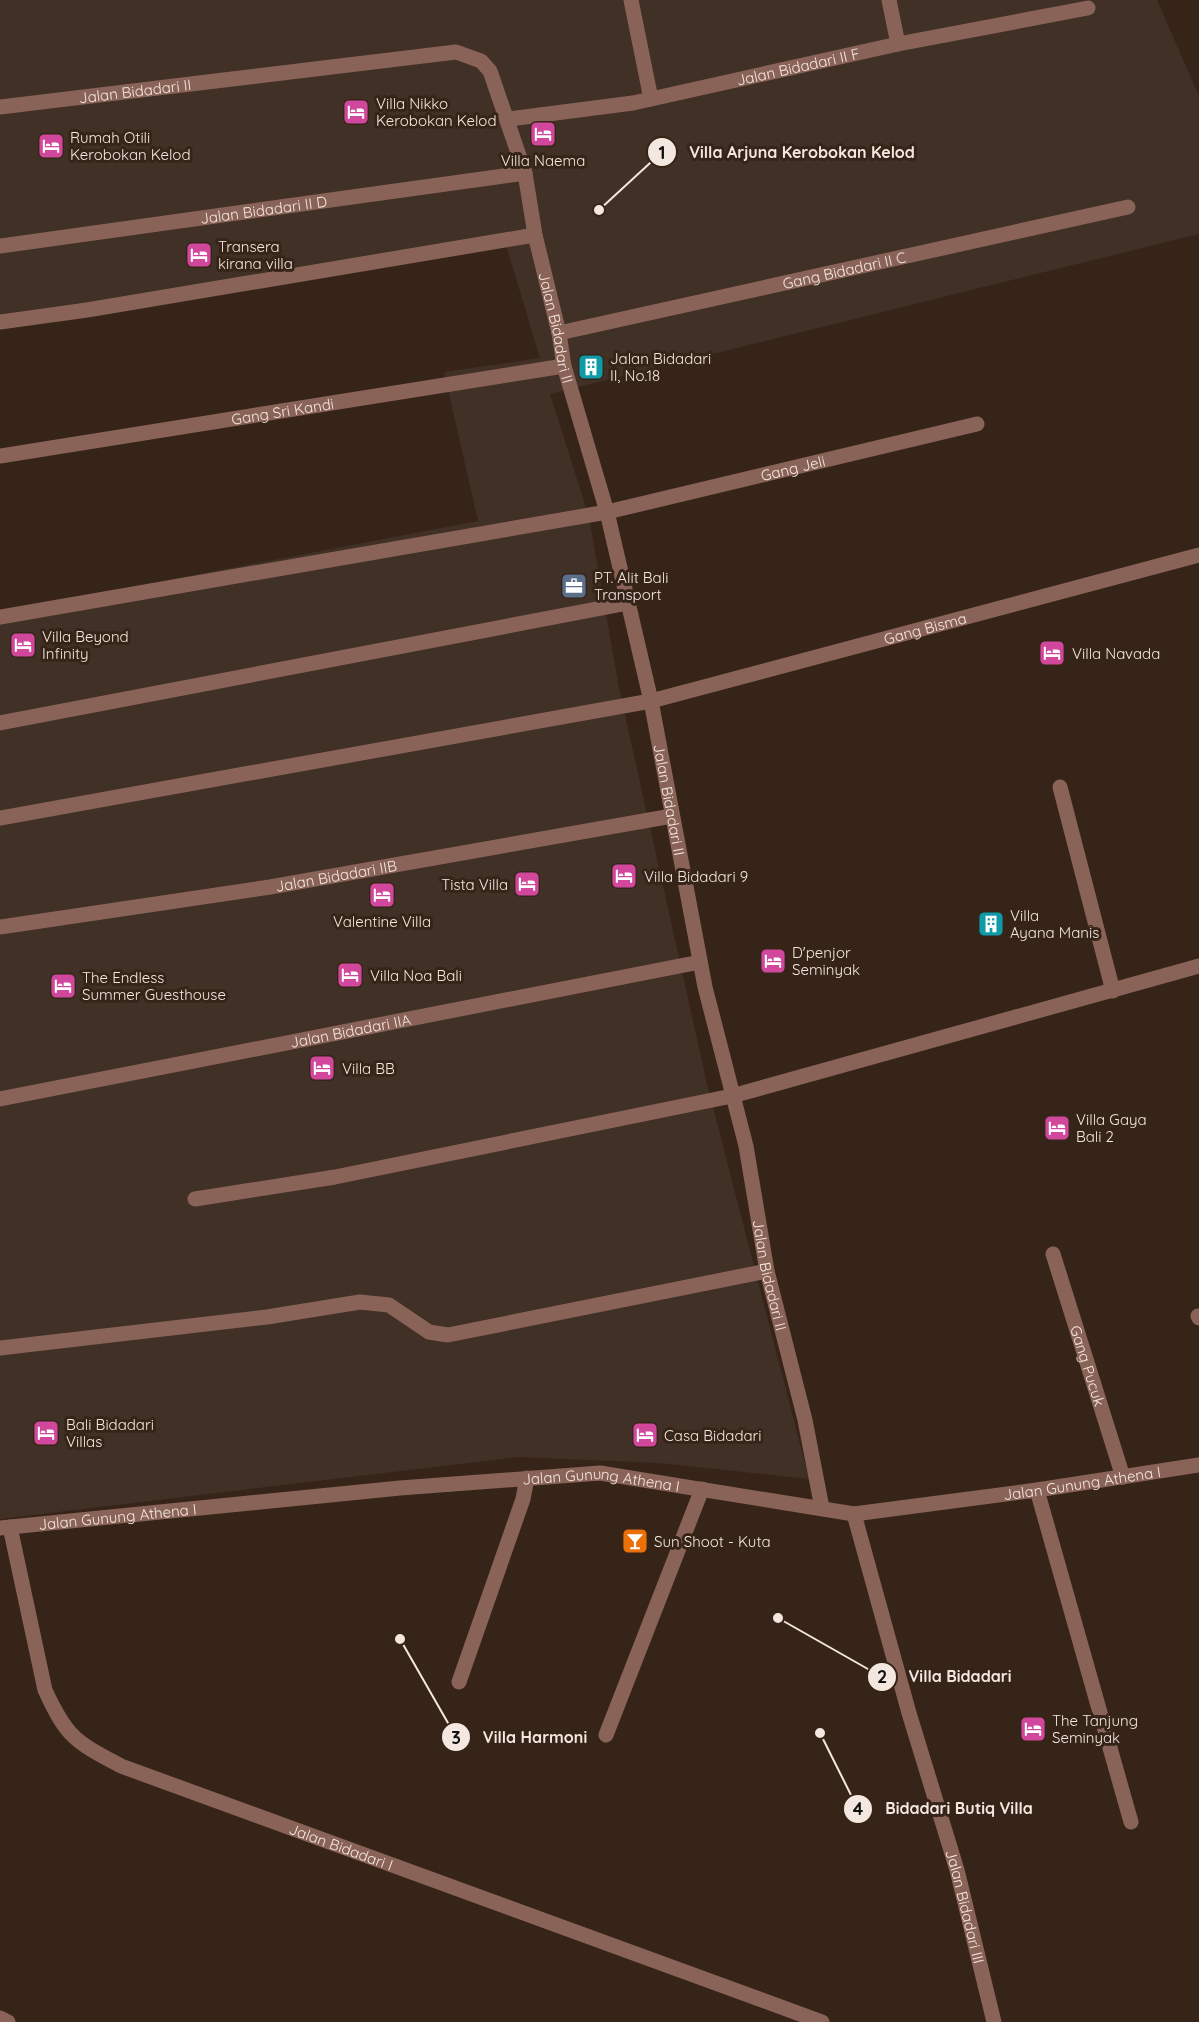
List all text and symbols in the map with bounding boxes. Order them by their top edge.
street label: Jalan Bidadari II F [735,43,861,89]
street label: Jalan Bidadari II [78,75,192,107]
place label: Villa Nikko Kerobokan Kelod [376,94,497,130]
hotel icon: Villa Nikko Kerobokan Kelod [341,97,371,127]
hotel icon: Villa Naema [528,119,558,149]
place label: Rumah Otili Kerobokan Kelod [70,128,191,164]
hotel icon: Rumah Otili Kerobokan Kelod [36,131,66,161]
callout: Villa Arjuna Kerobokan Kelod [647,135,927,169]
text: 1 [658,141,666,164]
text: Villa Arjuna Kerobokan Kelod [689,142,915,162]
place label: Villa Naema [501,151,585,170]
street label: Jalan Bidadari II D [199,191,328,228]
place label: Transera kirana villa [218,237,293,273]
hotel icon: Transera kirana villa [184,240,214,270]
street label: Gang Bidadari II C [781,247,908,293]
street label: Jalan Bidadari II [535,270,578,385]
place label: Jalan Bidadari II, No.18 [610,349,711,385]
building icon: Jalan Bidadari II, No.18 [576,352,606,382]
street label: Gang Sri Kandi [230,393,335,428]
street label: Gang Jeli [759,451,827,485]
place label: PT. Alit Bali Transport [594,568,668,604]
office icon: PT. Alit Bali Transport [559,571,589,601]
street label: Gang Bisma [882,608,968,648]
place label: Villa Beyond Infinity [42,627,129,663]
hotel icon: Villa Beyond Infinity [8,630,38,660]
hotel icon: Villa Navada [1037,638,1067,668]
place label: Villa Navada [1072,644,1160,663]
street label: Jalan Bidadari II [650,742,689,857]
street label: Jalan Bidadari IIB [274,855,398,895]
hotel icon: Villa Bidadari 9 [609,861,639,891]
place label: Villa Bidadari 9 [644,867,748,886]
hotel icon: Tista Villa [512,869,542,899]
place label: Tista Villa [441,875,508,894]
hotel icon: Valentine Villa [367,880,397,910]
place label: Villa Ayana Manis [1010,906,1099,942]
building icon: Villa Ayana Manis [976,909,1006,939]
place label: Valentine Villa [333,912,431,931]
place label: D'penjor Seminyak [792,943,860,979]
hotel icon: D'penjor Seminyak [758,946,788,976]
hotel icon: Villa Noa Bali [335,960,365,990]
place label: Villa Noa Bali [370,966,462,985]
place label: The Endless Summer Guesthouse [82,968,226,1004]
hotel icon: The Endless Summer Guesthouse [48,971,78,1001]
street label: Jalan Bidadari IIA [288,1009,413,1052]
hotel icon: Villa BB [307,1053,337,1083]
place label: Villa BB [342,1059,395,1078]
place label: Villa Gaya Bali 2 [1076,1110,1147,1146]
hotel icon: Villa Gaya Bali 2 [1042,1113,1072,1143]
street label: Jalan Bidadari II [749,1218,791,1332]
street label: Gang Pucuk [1066,1323,1110,1408]
place label: Bali Bidadari Villas [66,1415,154,1451]
hotel icon: Bali Bidadari Villas [31,1418,61,1448]
hotel icon: Casa Bidadari [630,1420,660,1450]
place label: Casa Bidadari [664,1426,762,1445]
street label: Jalan Gunung Athena I [1002,1462,1162,1504]
street label: Jalan Gunung Athena I [522,1463,681,1495]
street label: Jalan Gunung Athena I [37,1499,197,1534]
bar icon: Sun Shoot - Kuta [620,1526,650,1556]
place label: Sun Shoot - Kuta [654,1532,771,1551]
callout: Villa Bidadari [867,1660,1024,1694]
text: 2 [877,1665,887,1688]
text: Villa Bidadari [909,1666,1011,1686]
place label: The Tanjung Seminyak [1052,1711,1138,1747]
hotel icon: The Tanjung Seminyak [1018,1714,1048,1744]
callout: Villa Harmoni [441,1720,599,1754]
text: 3 [451,1726,461,1749]
text: Villa Harmoni [483,1727,587,1747]
callout: Bidadari Butiq Villa [843,1792,1045,1826]
text: 4 [853,1797,864,1820]
text: Bidadari Butiq Villa [885,1798,1033,1818]
street label: Jalan Bidadari I [287,1819,396,1874]
street label: Jalan Bidadari III [942,1847,989,1965]

